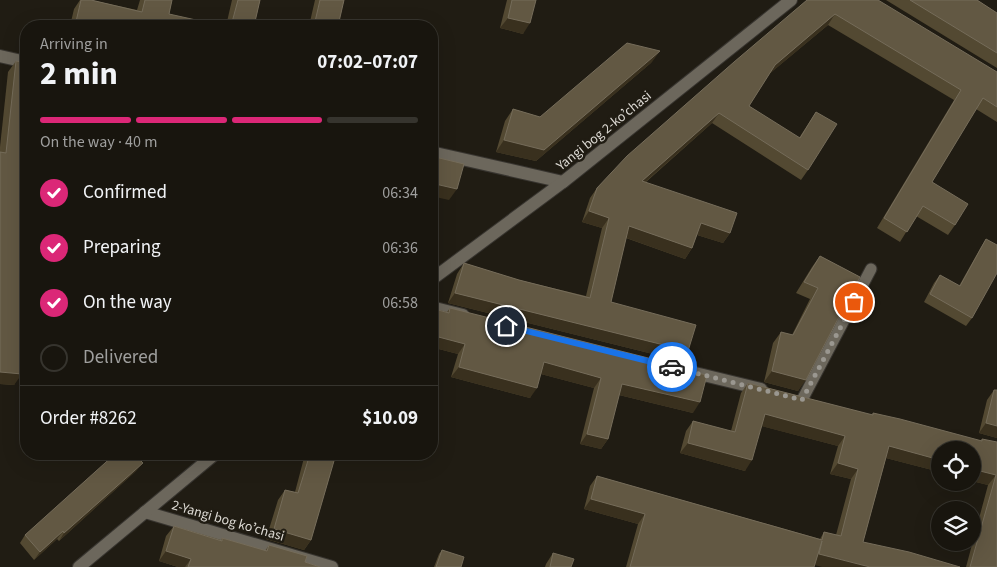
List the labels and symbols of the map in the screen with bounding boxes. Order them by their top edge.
street label: Yangi bog 2-koʼchasi [551,86,656,176]
pin [833,281,875,323]
pin [485,305,527,347]
courier [647,342,697,392]
street label: 2-Yangi bog koʼchasi [169,495,287,547]

